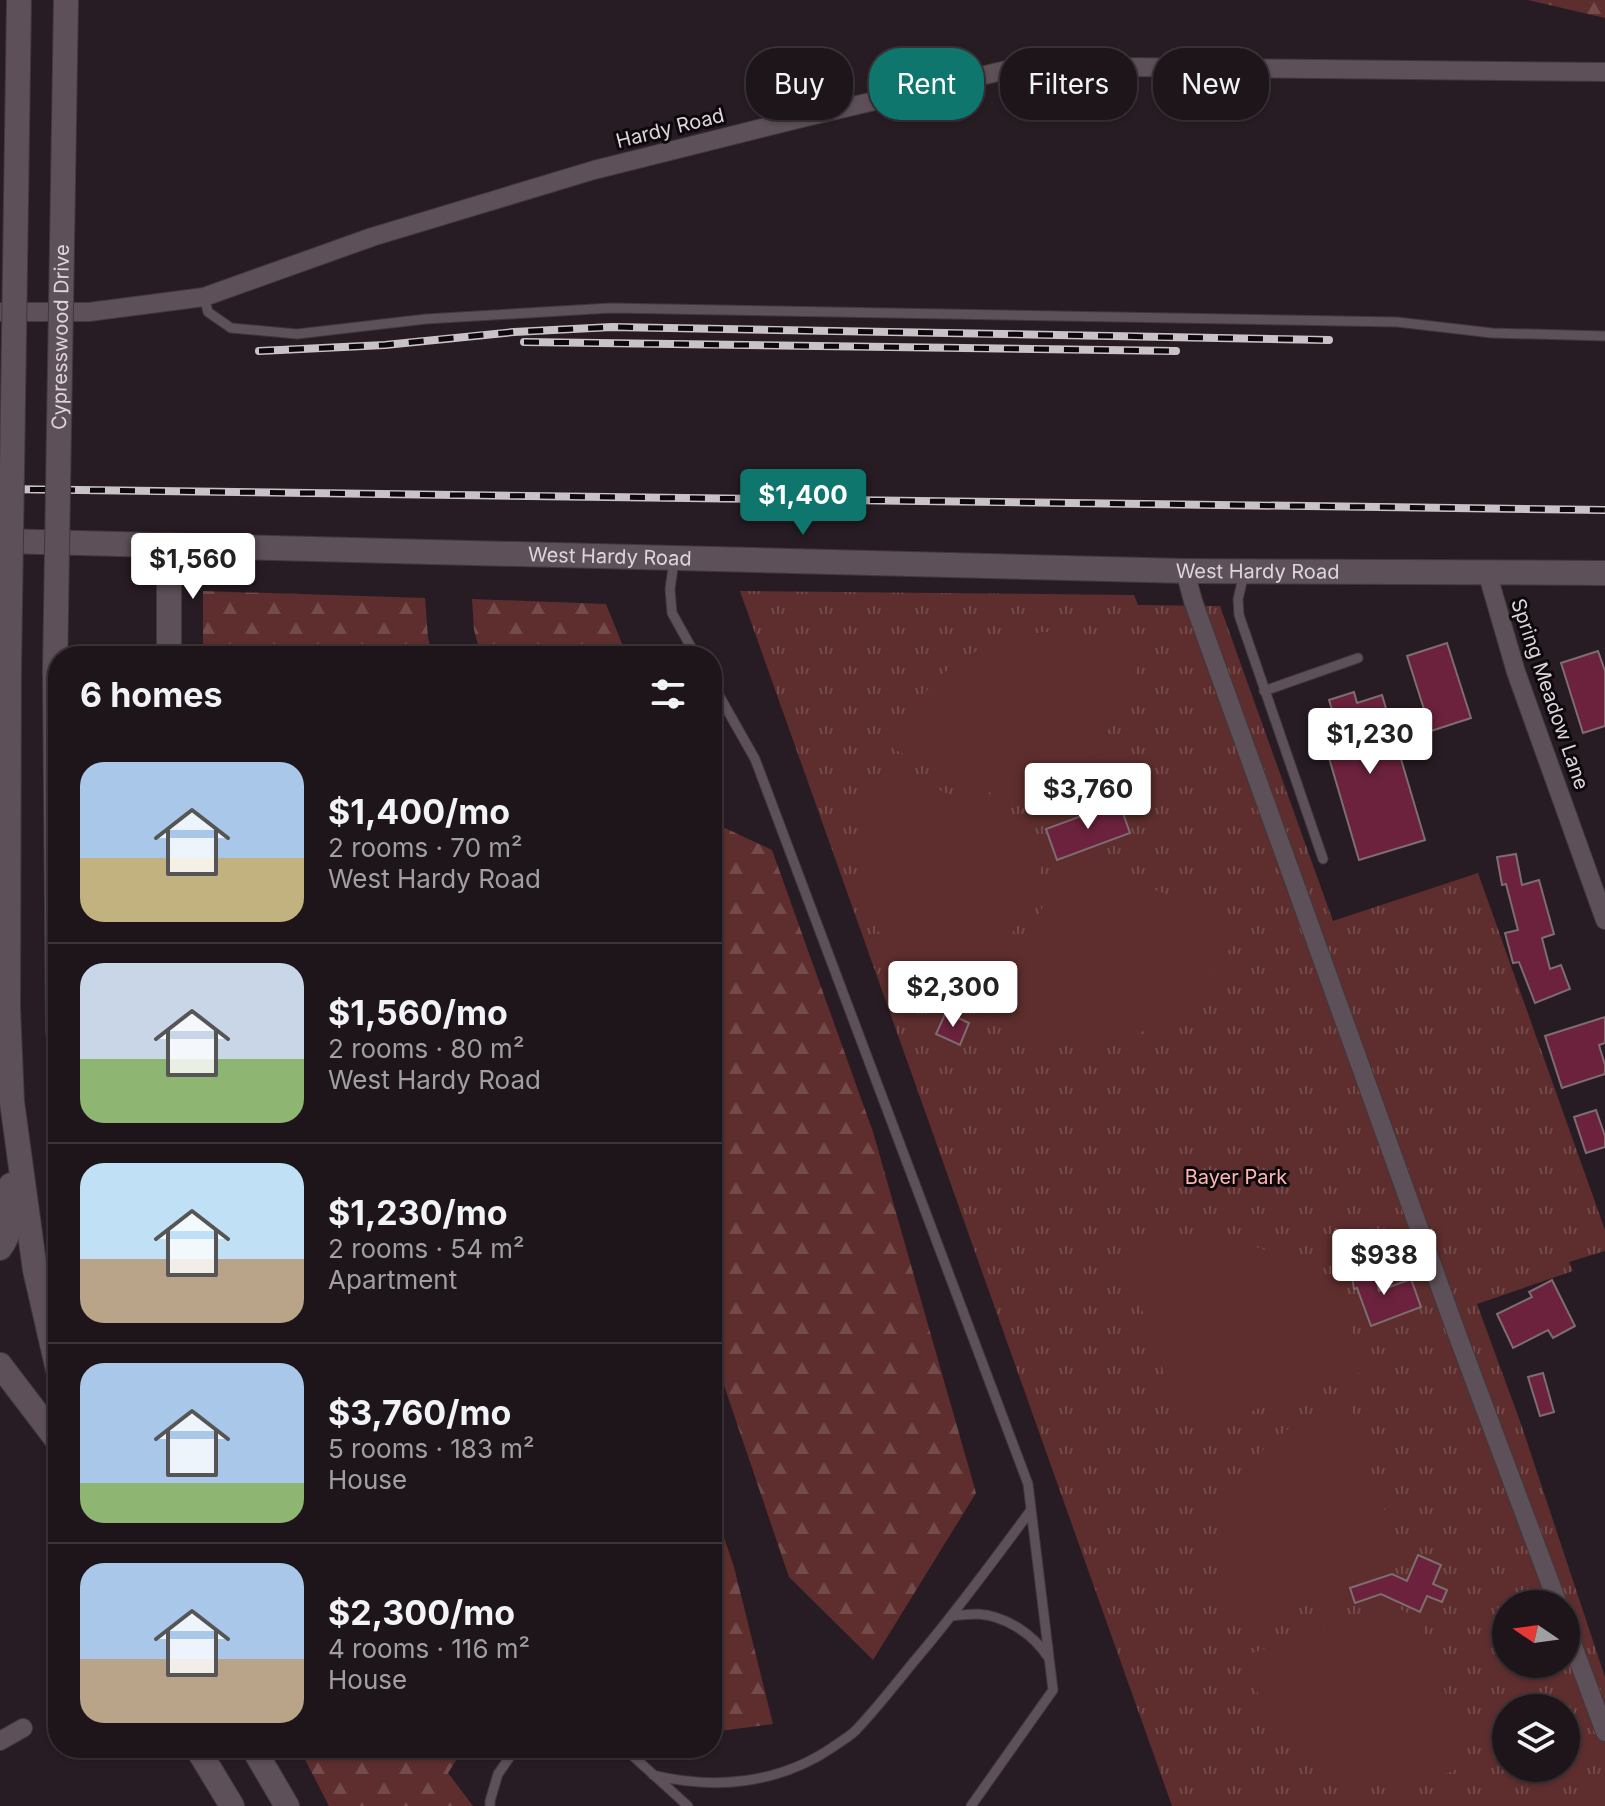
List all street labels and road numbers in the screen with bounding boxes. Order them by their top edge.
street label: Hardy Road [613,103,727,153]
street label: Cypresswood Drive [47,244,74,430]
street label: West Hardy Road [528,542,692,571]
street label: West Hardy Road [1176,559,1340,584]
street label: Spring Meadow Lane [1506,595,1594,793]

